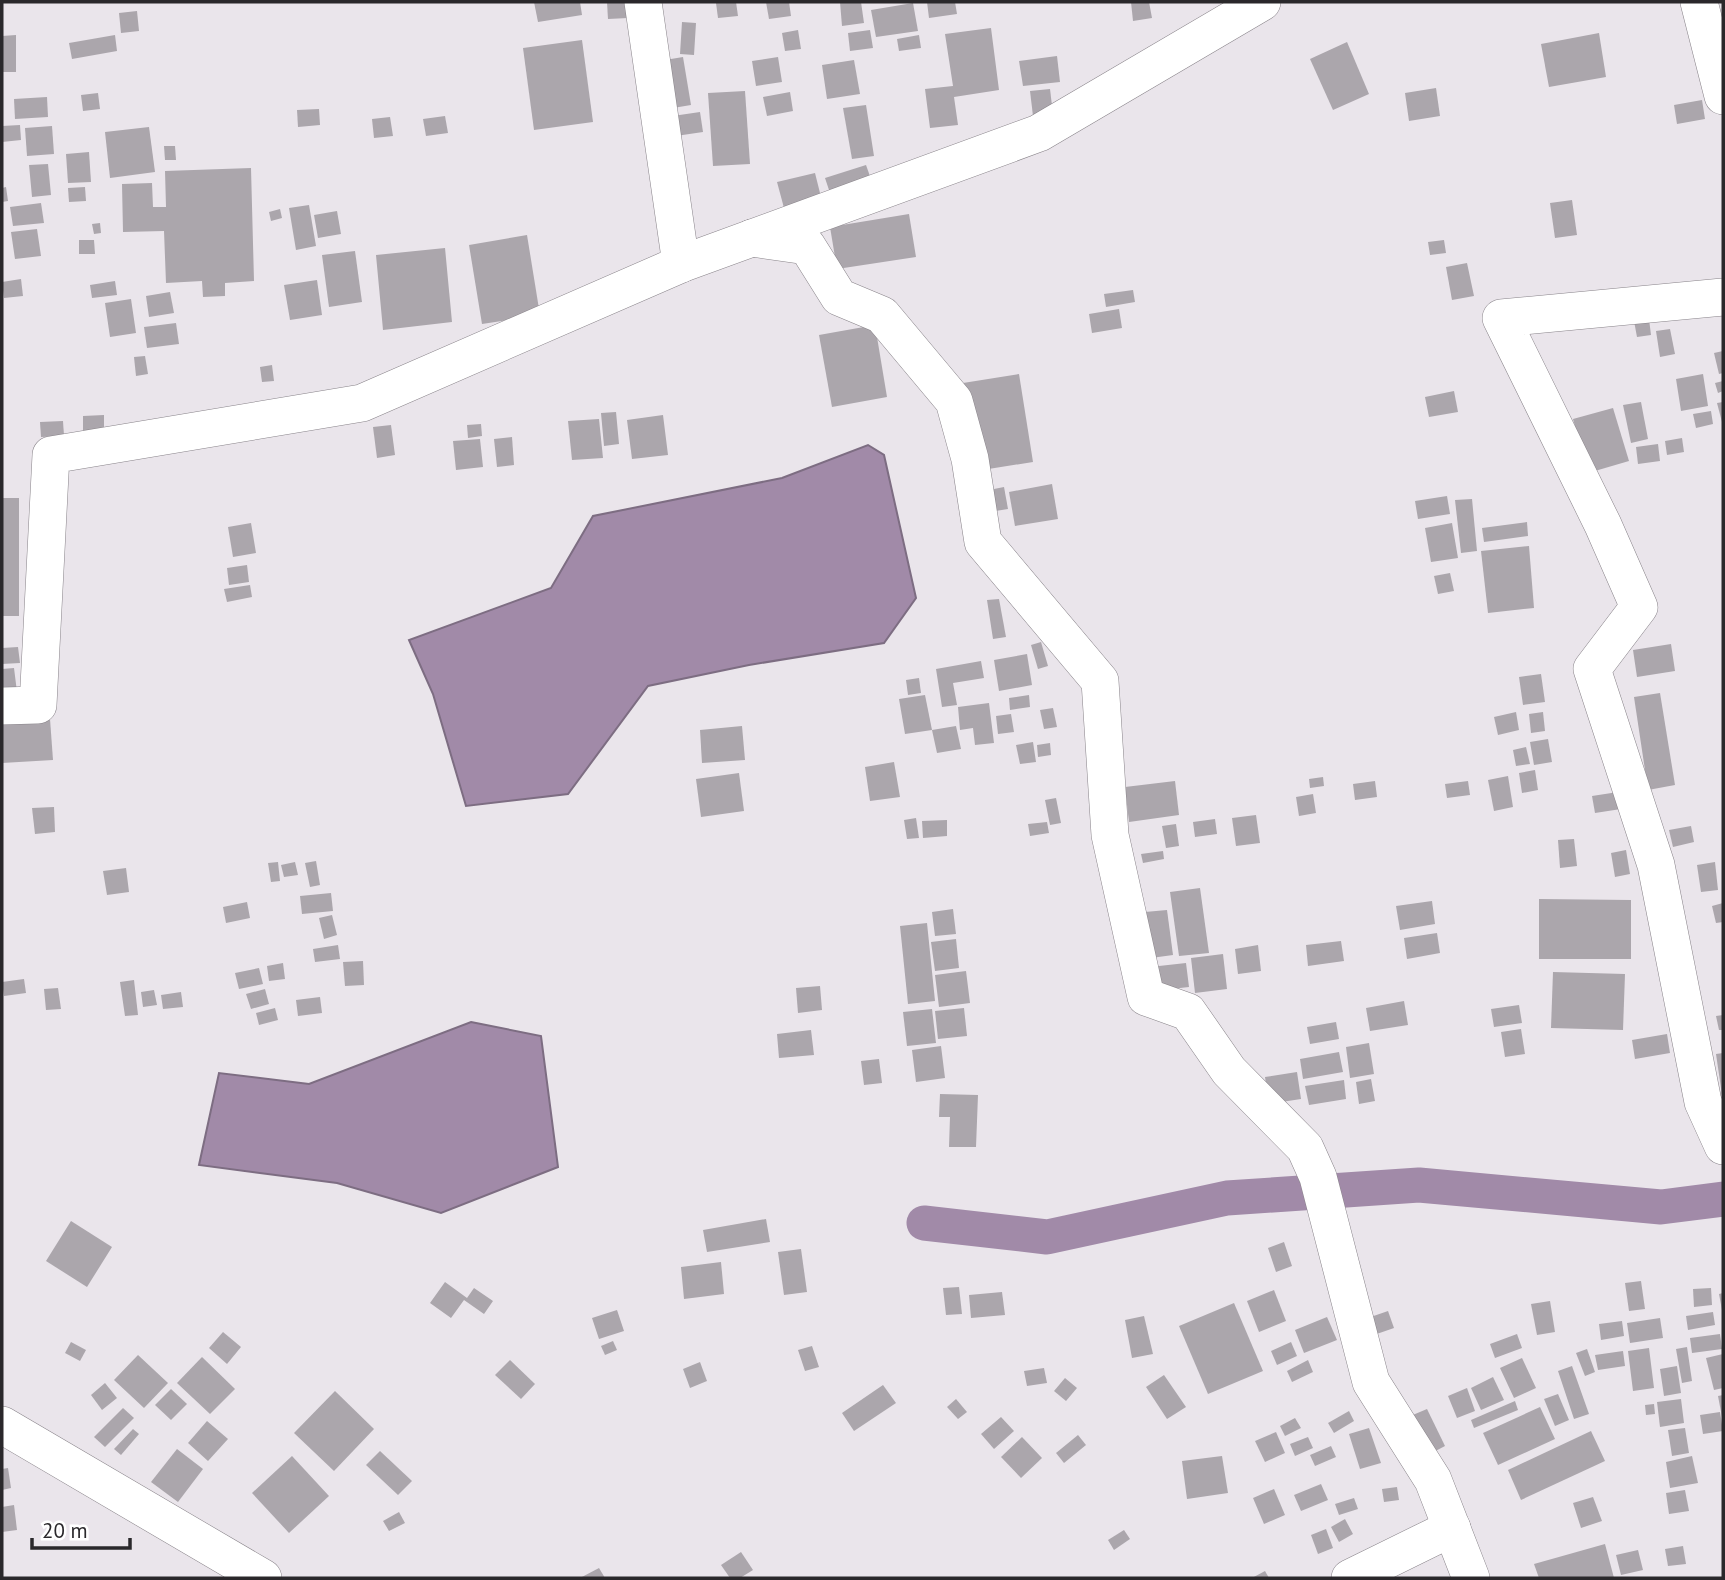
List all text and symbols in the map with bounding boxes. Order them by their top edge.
scale bar [32,1506,130,1550]
text: 20 m [42,1517,88,1544]

